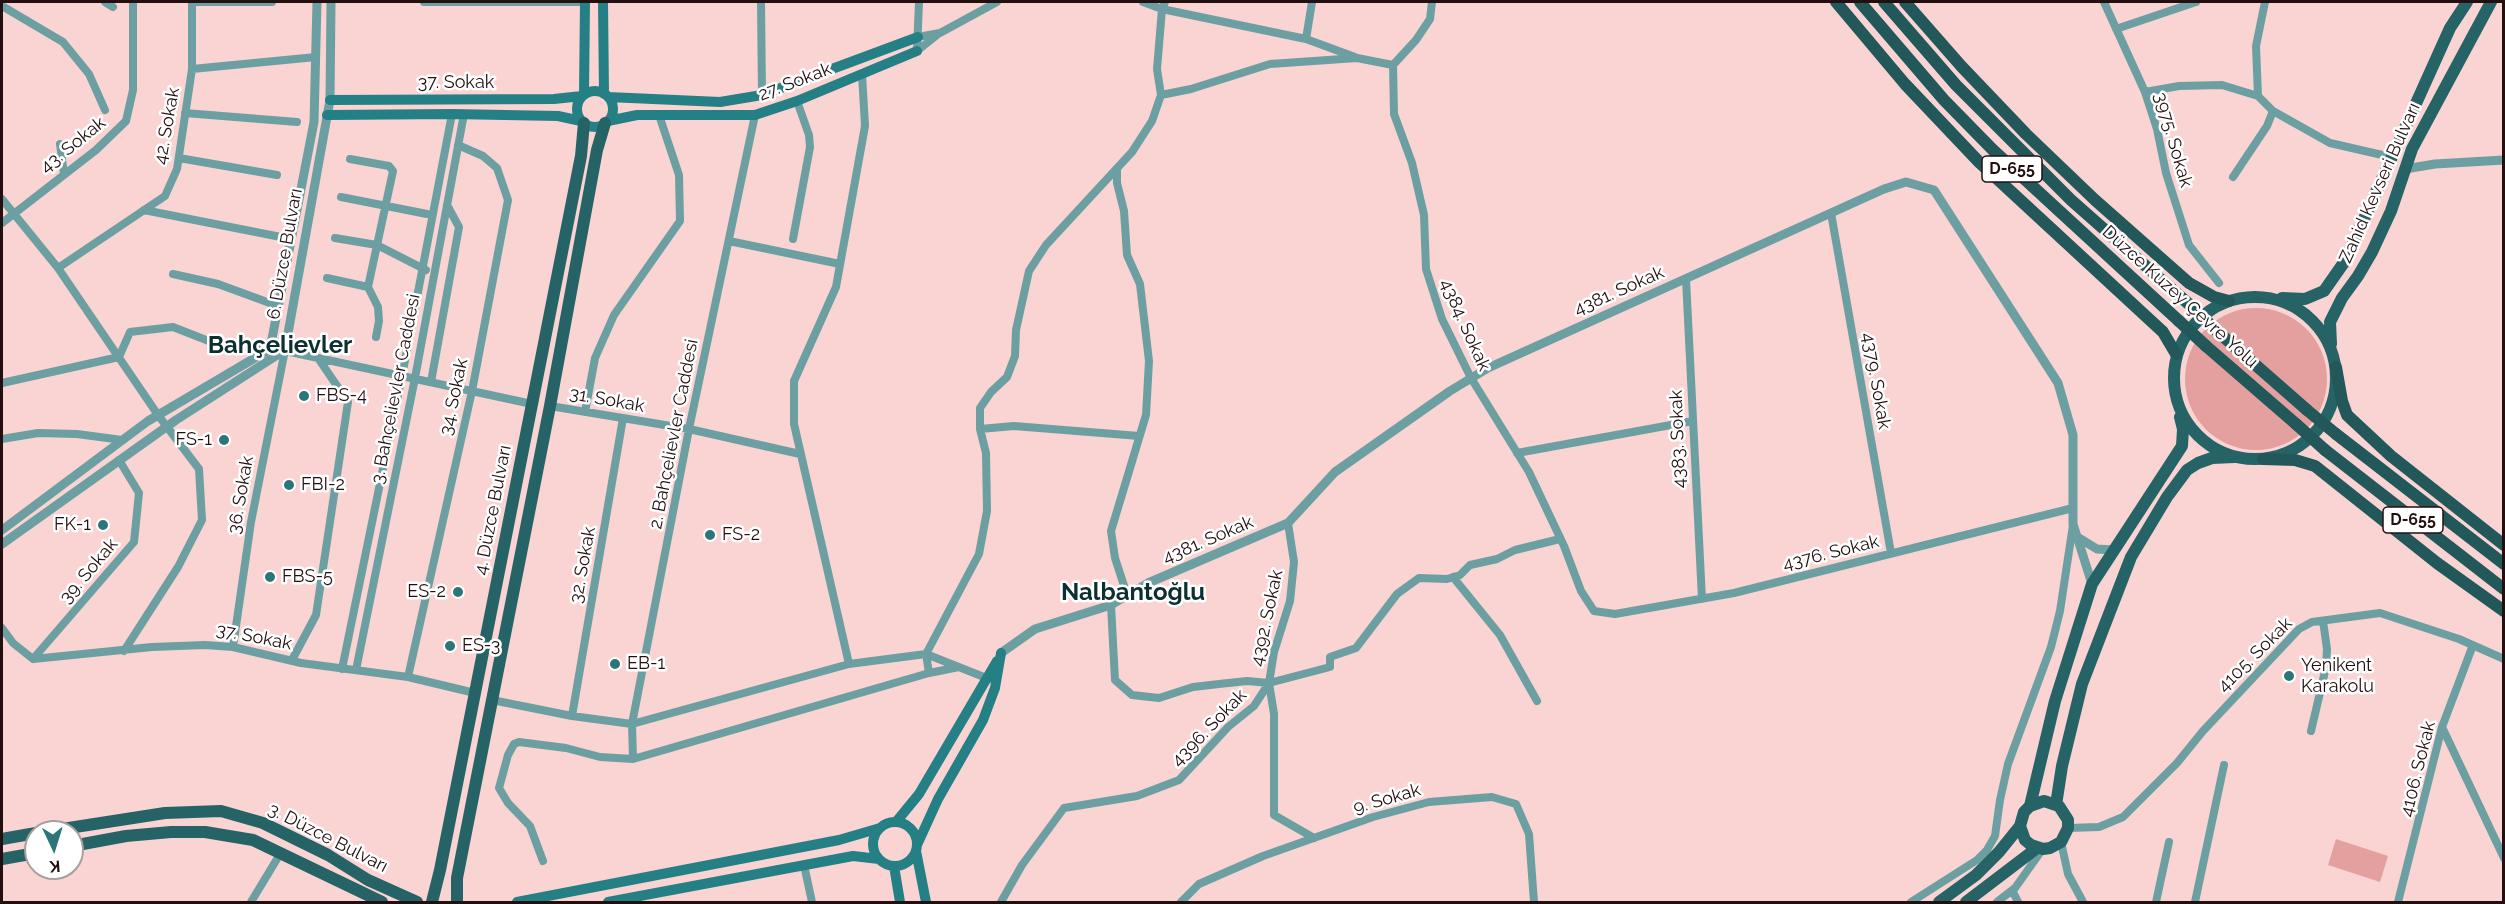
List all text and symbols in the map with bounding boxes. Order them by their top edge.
street label: 27. Sokak [756,58,834,106]
street label: 37. Sokak [418,72,494,94]
street label: 42. Sokak [150,86,184,166]
street label: 3975. Sokak [2149,90,2197,190]
street label: Zahid Kevseri Bulvarı [2335,100,2425,266]
street label: 43. Sokak [36,112,110,178]
road number: D-655 [1982,156,2042,182]
street label: 6. Düzce Bulvarı [263,187,307,321]
street label: Düzce Kuzey Çevre Yolu [2098,221,2262,373]
street label: 4381. Sokak [1571,262,1667,320]
street label: 4384. Sokak [1435,276,1495,374]
street label: 3. Bahçelievler Caddesi [367,292,425,486]
street label: 4379. Sokak [1857,331,1895,431]
district label: Bahçelievler [208,332,352,360]
street label: 2. Bahçelievler Caddesi [645,337,703,531]
street label: 34. Sokak [435,357,473,437]
street label: 31. Sokak [568,383,646,417]
place label: FBS-4 [316,385,367,407]
marker: FBS-4 [297,389,311,403]
street label: 4383. Sokak [1665,390,1691,488]
place label: FS-1 [176,429,212,451]
marker: FS-1 [217,433,231,447]
street label: 4. Düzce Bulvarı [470,443,516,577]
street label: 36. Sokak [224,454,258,536]
place label: FBI-2 [301,474,345,496]
marker: FBI-2 [282,478,296,492]
road number: D-655 [2383,507,2443,533]
street label: 4381. Sokak [1159,511,1257,569]
place label: FK-1 [54,514,91,536]
marker: FK-1 [96,518,110,532]
place label: FS-2 [722,524,760,546]
street label: 32. Sokak [566,525,600,605]
marker: FS-2 [703,528,717,542]
street label: 4376. Sokak [1781,531,1881,575]
street label: 39. Sokak [55,534,123,608]
place label: FBS-5 [282,566,333,588]
street label: 4392. Sokak [1246,568,1288,668]
marker: FBS-5 [263,570,277,584]
district label: Nalbantoğlu [1061,579,1205,607]
place label: ES-2 [407,581,446,603]
marker: ES-2 [451,585,465,599]
street label: 4105. Sokak [2213,613,2297,697]
street label: 37. Sokak [214,619,294,655]
place label: ES-3 [462,635,500,657]
marker: ES-3 [443,639,457,653]
place label: EB-1 [627,653,665,675]
place label: Yenikent Karakolu [2301,655,2374,698]
marker: EB-1 [608,657,622,671]
marker: Yenikent Karakolu [2282,669,2296,683]
street label: 4396. Sokak [1167,685,1251,771]
street label: 4106. Sokak [2396,719,2440,819]
street label: 9. Sokak [1351,779,1423,819]
street label: 3. Düzce Bulvarı [265,799,391,877]
north arrow [24,820,84,880]
text: K [49,857,61,876]

